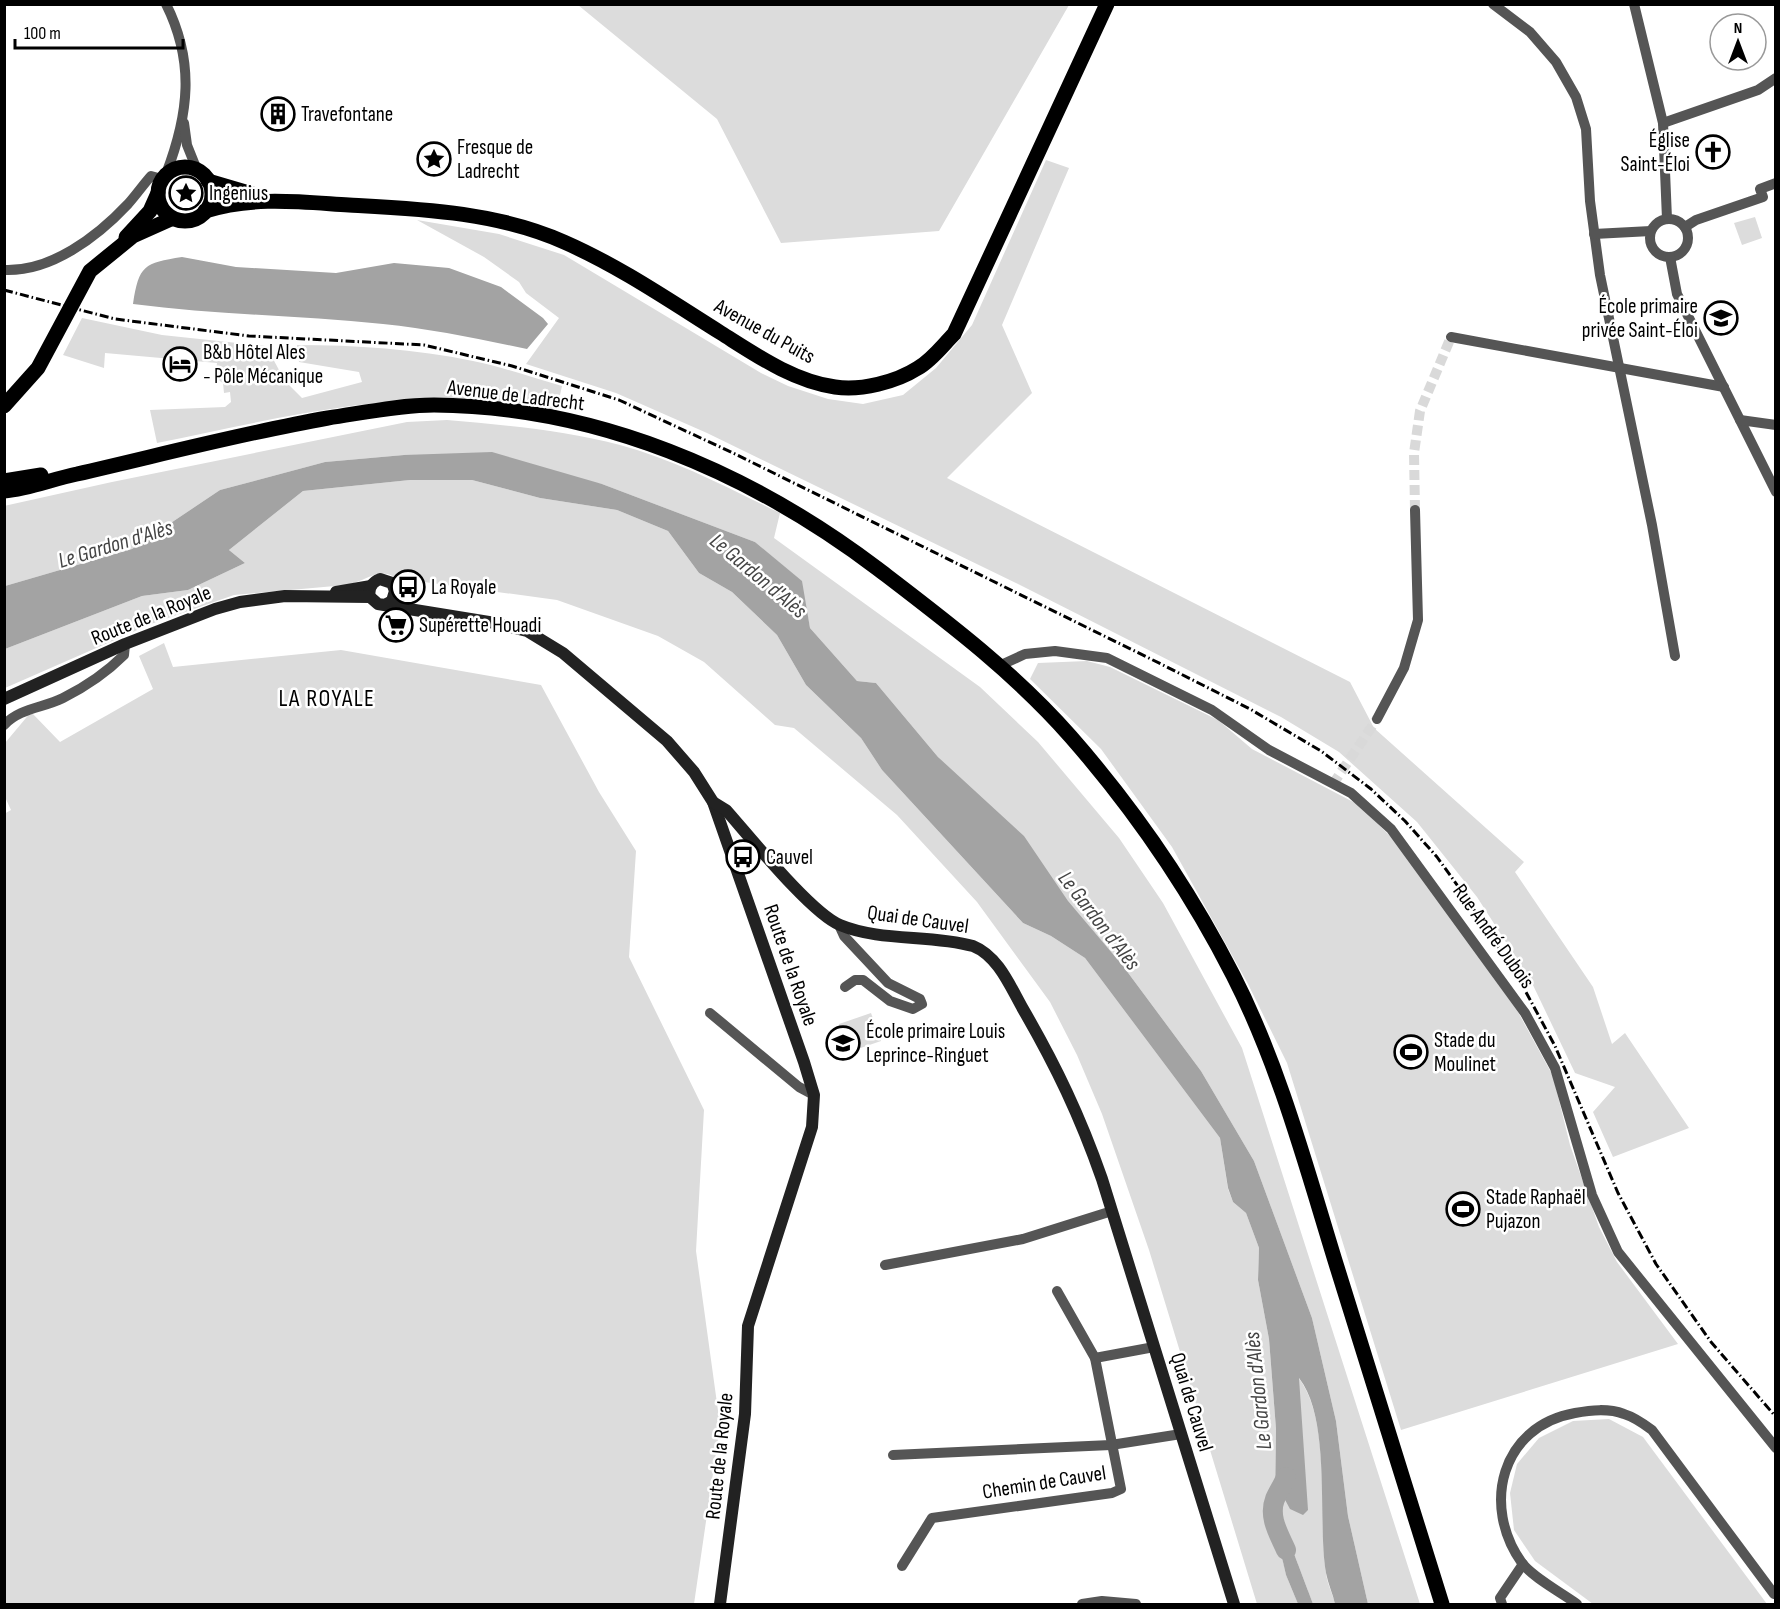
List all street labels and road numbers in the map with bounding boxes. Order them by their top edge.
street label: Avenue du Puits [709,293,819,369]
street label: Avenue de Ladrecht [445,375,586,416]
street label: Route de la Royale [88,580,215,651]
street label: Rue André Dubois [1447,879,1540,993]
street label: Quai de Cauvel [866,900,970,939]
street label: Route de la Royale [758,901,823,1029]
street label: Quai de Cauvel [1165,1350,1218,1455]
street label: Route de la Royale [700,1392,739,1521]
street label: Chemin de Cauvel [980,1460,1108,1505]

